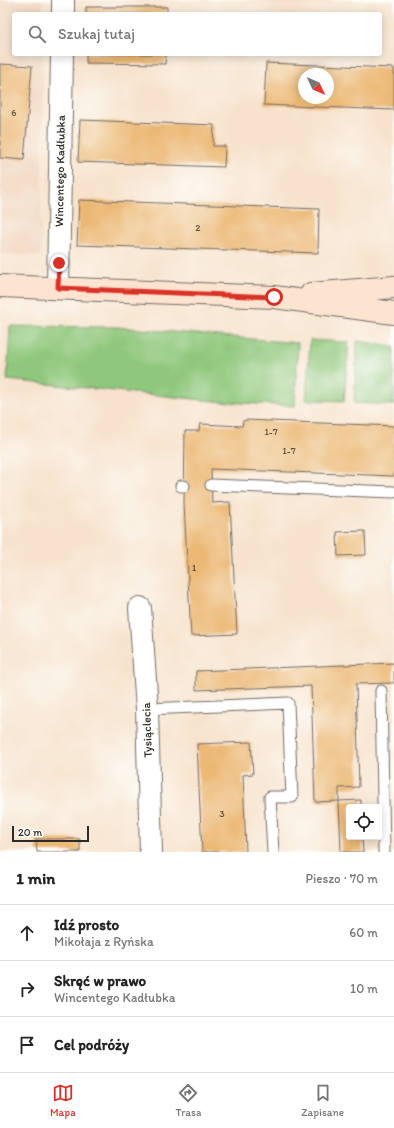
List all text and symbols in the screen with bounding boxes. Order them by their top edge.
search box [12,12,382,56]
icon: search [26,23,48,45]
text: Szukaj tutaj [58,25,135,43]
north arrow [298,68,334,104]
house number: 6 [11,106,17,119]
street label: Wincentego Kadłubka [52,114,68,227]
house number: 2 [195,221,201,234]
route end [50,254,68,272]
route start [265,288,283,306]
house number: 1-7 [264,425,278,438]
house number: 1-7 [282,444,296,457]
house number: 1 [192,561,197,574]
street label: Tysiąclecia [139,701,155,758]
map controls [346,804,382,840]
button: locate [346,804,382,840]
house number: 3 [219,807,225,820]
scale bar [12,824,89,843]
text: 20 m [18,826,42,839]
text: 1 min [16,868,55,888]
text: Pieszo · 70 m [305,871,378,886]
text: Idź prosto [54,916,119,934]
icon: ahead [16,922,38,944]
text: 60 m [349,925,378,940]
text: Mikołaja z Ryńska [54,934,154,949]
text: Skręć w prawo [54,972,146,990]
icon: right [16,978,38,1000]
text: 10 m [350,981,378,996]
text: Wincentego Kadłubka [54,990,175,1005]
icon: arrive [16,1034,38,1056]
text: Cel podróży [54,1036,129,1054]
tab: Mapa [50,1082,76,1119]
tab: Trasa [176,1082,201,1119]
tab: Zapisane [301,1082,344,1119]

